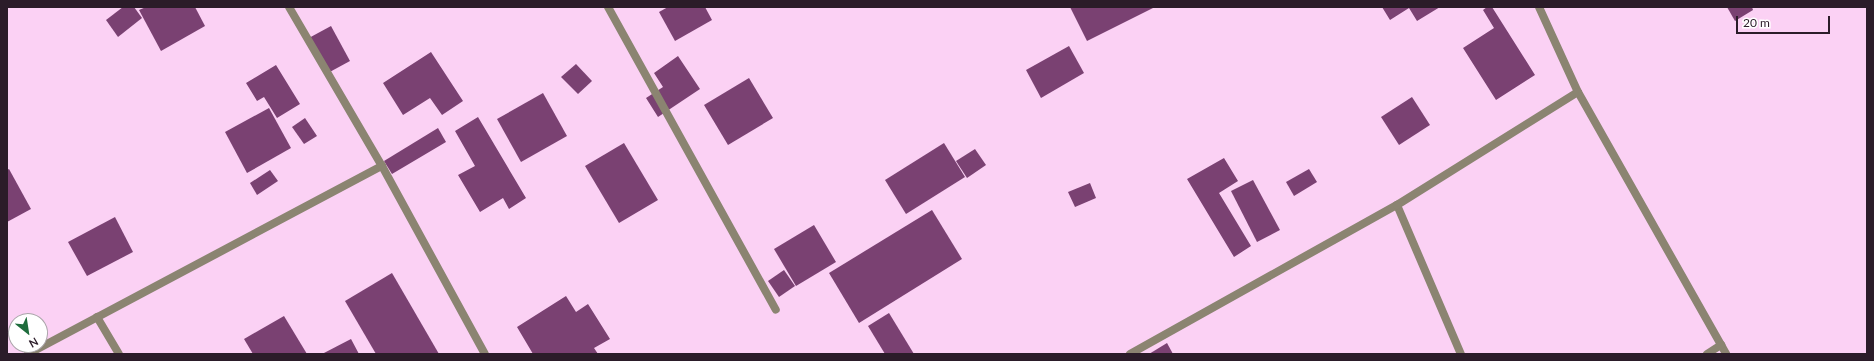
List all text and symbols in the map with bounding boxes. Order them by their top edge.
scale bar [1738,8,1832,34]
text: 20 m [1743,15,1770,30]
north arrow [8,313,48,353]
text: N [27,335,41,351]

